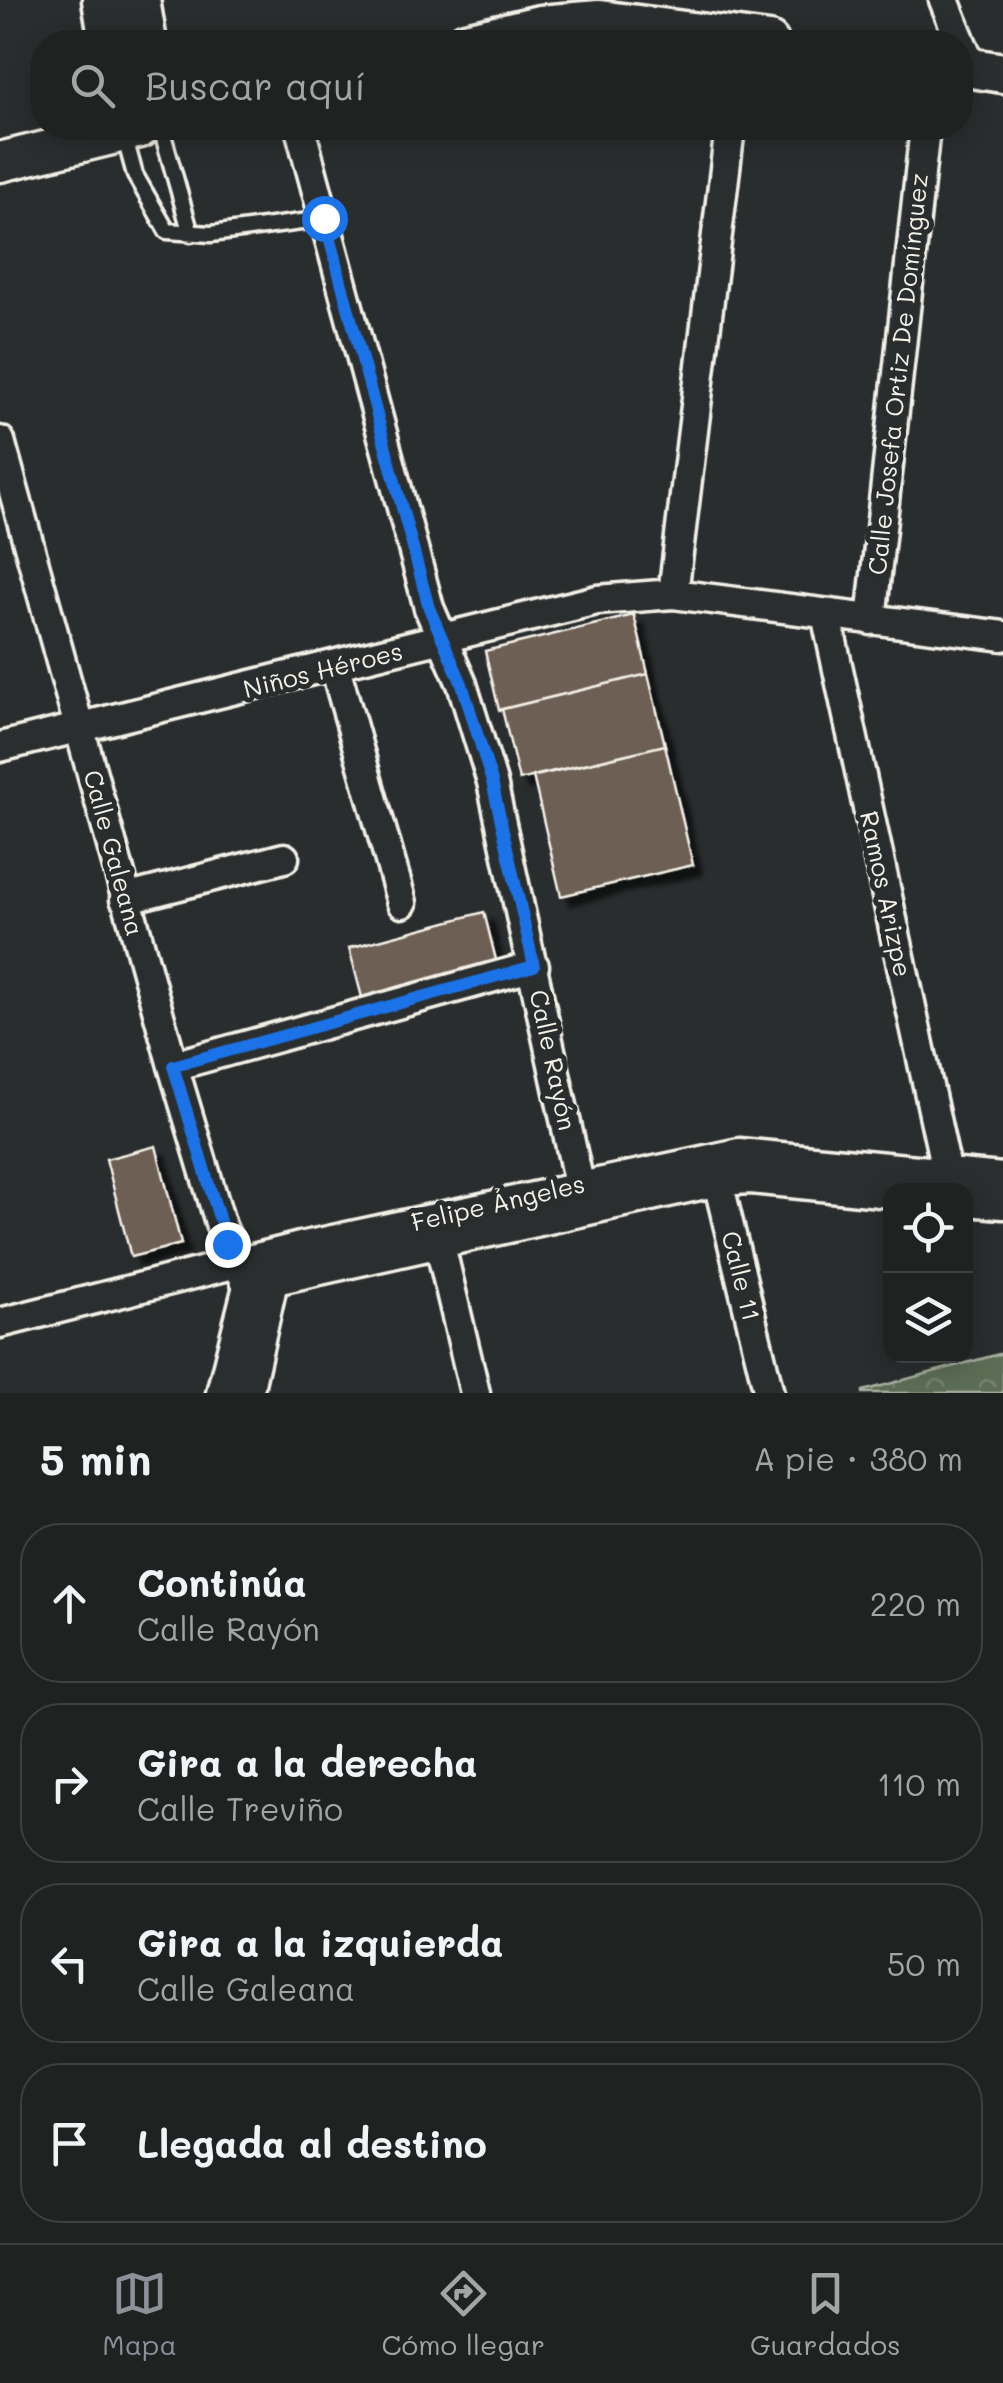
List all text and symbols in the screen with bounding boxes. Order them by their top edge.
search box [30,30,973,140]
icon: search [65,58,120,113]
text: Buscar aquí [145,60,366,110]
street label: Calle Josefa Ortiz De Domínguez [860,172,934,576]
route start [302,196,348,242]
street label: Niños Héroes [240,634,406,704]
street label: Calle Galeana [77,766,152,939]
street label: Ramos Arizpe [854,808,920,980]
street label: Calle Rayón [523,987,584,1133]
street label: Felipe Ángeles [408,1166,588,1238]
map controls [883,1183,973,1363]
button: locate [883,1183,973,1273]
route end [205,1222,251,1268]
street label: Calle 11 [715,1227,769,1324]
button: layers [883,1273,973,1363]
text: 5 min [40,1431,151,1486]
text: A pie · 380 m [753,1437,963,1479]
text: Continúa [137,1557,307,1607]
icon: ahead [42,1576,97,1631]
text: 220 m [870,1582,961,1624]
text: Calle Rayón [137,1607,320,1649]
text: Gira a la derecha [137,1737,477,1787]
icon: right [42,1756,97,1811]
text: 110 m [877,1762,961,1804]
text: Calle Treviño [137,1787,343,1829]
text: Gira a la izquierda [137,1917,503,1967]
icon: left [42,1936,97,1991]
text: 50 m [887,1942,961,1984]
text: Calle Galeana [137,1967,355,2009]
icon: arrive [42,2116,97,2171]
text: Llegada al destino [137,2118,487,2168]
tab: Mapa [102,2266,177,2362]
tab: Cómo llegar [382,2266,545,2362]
tab: Guardados [750,2266,901,2362]

